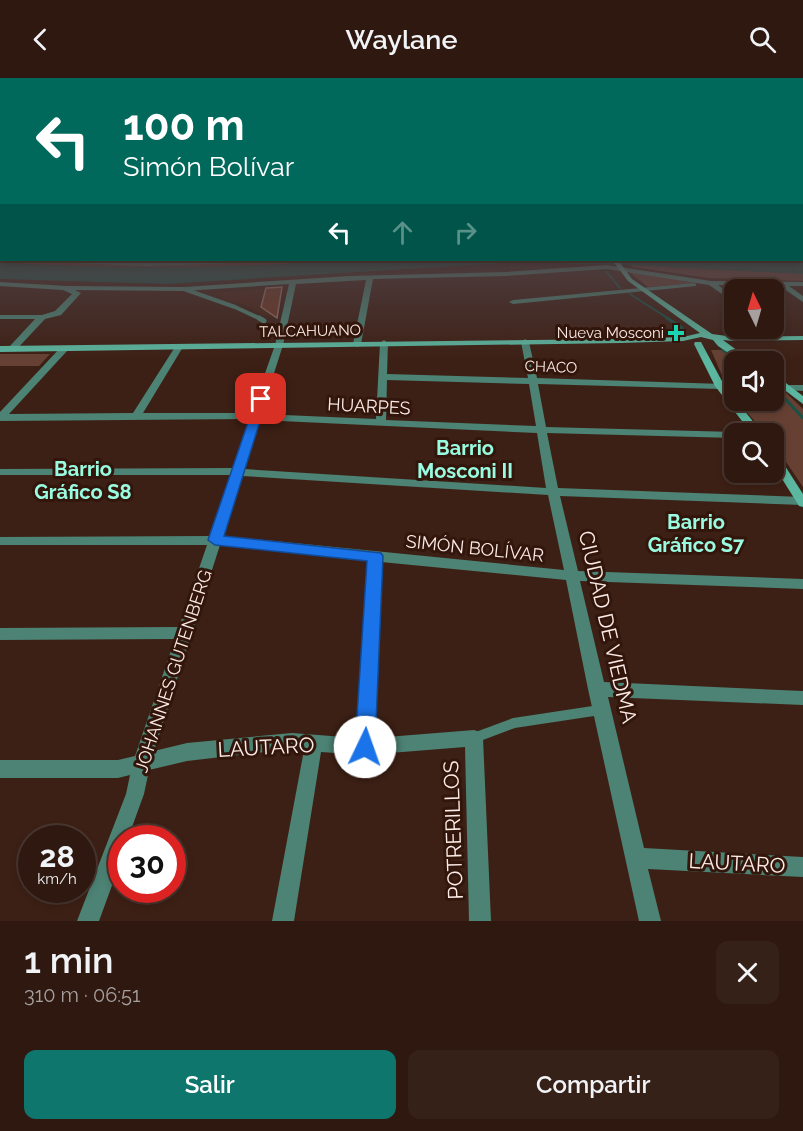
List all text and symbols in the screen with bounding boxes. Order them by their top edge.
icon: back [24,23,57,56]
icon: search [746,23,779,56]
text: Waylane [346,24,457,55]
text: 100 m [123,101,245,150]
icon: left [24,102,102,180]
text: Simón Bolívar [123,151,294,182]
icon: left [323,216,356,249]
icon: ahead [386,216,419,249]
icon: right [449,216,482,249]
north arrow [724,279,784,339]
map controls [724,279,784,483]
street label: TALCAHUANO [259,321,361,341]
place label: Nueva Mosconi [557,324,664,342]
marker: Nueva Mosconi [669,326,683,340]
button: sound [724,351,784,411]
street label: CHACO [524,357,578,377]
pin [235,373,286,424]
icon: arrive [244,382,277,415]
street label: HUARPES [327,393,411,419]
button: search [724,423,784,483]
district label: Barrio Mosconi II [417,436,513,483]
district label: Barrio Gráfico S8 [34,457,132,504]
district label: Barrio Gráfico S7 [648,510,745,557]
street label: CIUDAD DE VIEDMA [574,528,642,726]
street label: SIMÓN BOLÍVAR [405,529,545,566]
street label: JOHANNES GUTENBERG [130,567,216,775]
position arrow [333,715,397,779]
street label: LAUTARO [217,732,315,762]
street label: POTRERILLOS [438,760,468,900]
speed limit sign: 30 [108,825,186,903]
text: 28 [39,839,75,874]
street label: LAUTARO [688,848,786,878]
text: km/h [37,870,77,888]
text: 1 min [24,939,113,981]
button: close [716,941,779,1004]
text: 310 m · 06:51 [24,983,140,1007]
button: Salir [24,1050,396,1119]
button: Compartir [408,1050,779,1119]

